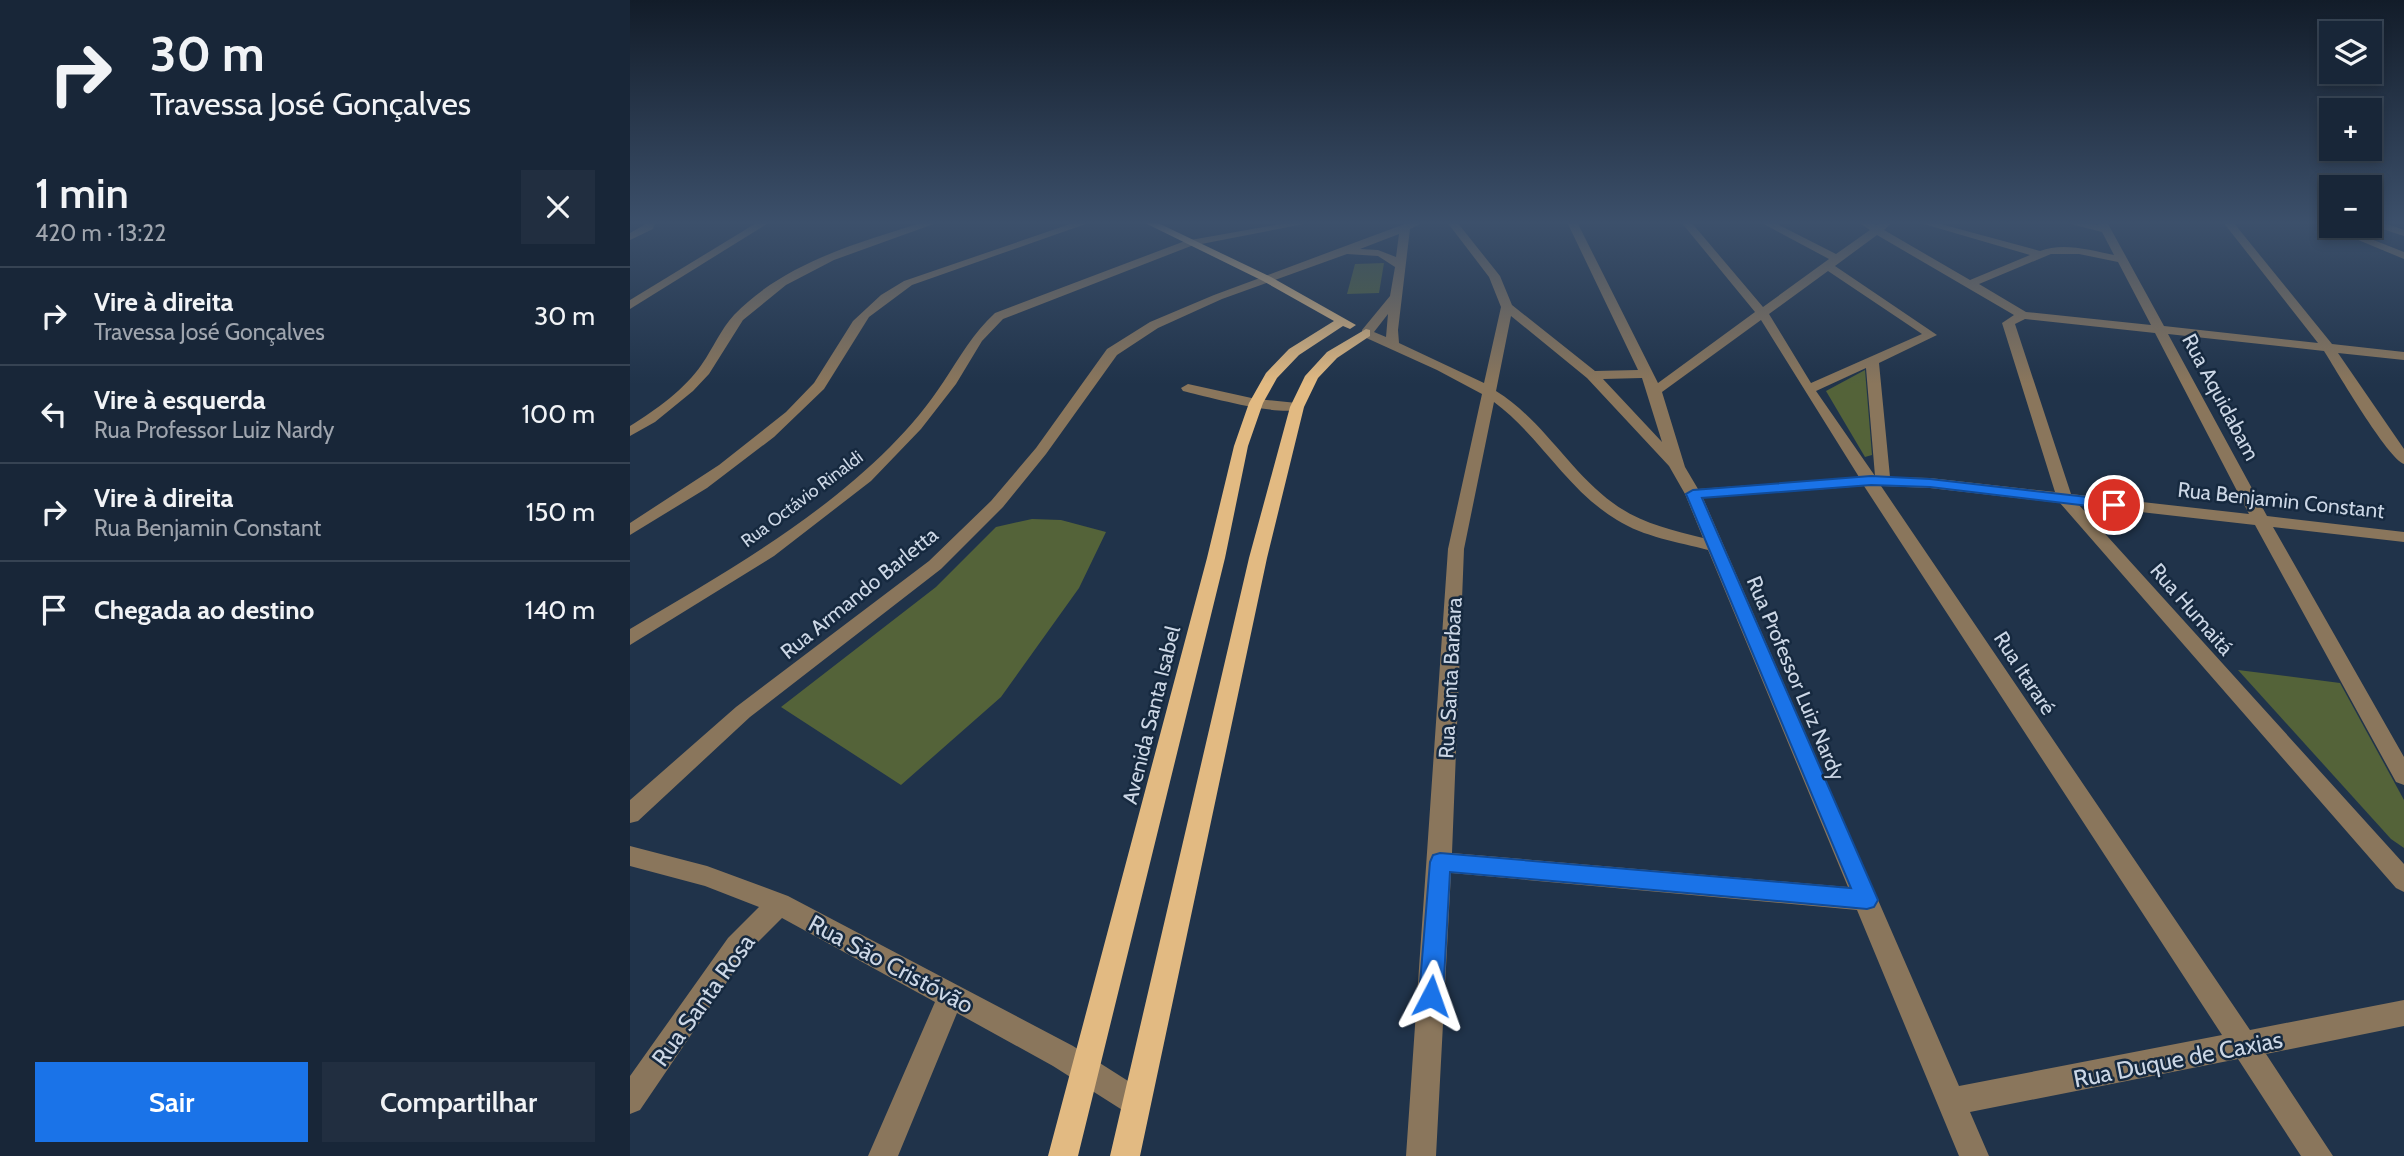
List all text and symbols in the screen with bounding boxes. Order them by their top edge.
map controls [2319,21,2382,238]
button: layers [2319,21,2382,84]
text: 30 m [150,24,265,83]
icon: right [35,28,126,119]
text: Travessa José Gonçalves [150,84,471,123]
button: + [2319,98,2382,161]
text: 1 min [35,167,129,219]
button: close [521,170,595,244]
button: − [2319,175,2382,238]
text: 420 m · 13:22 [35,219,166,247]
text: Vire à direita [94,286,234,318]
icon: right [35,297,73,335]
text: 30 m [534,300,595,332]
text: Travessa José Gonçalves [94,318,325,346]
street label: Rua Aquidabam [2177,329,2265,465]
text: Vire à esquerda [94,384,266,416]
icon: left [35,395,73,433]
text: 100 m [522,398,595,430]
text: Rua Professor Luiz Nardy [94,416,334,444]
street label: Rua Octávio Rinaldi [737,446,867,552]
pin [2084,475,2144,535]
street label: Rua Benjamin Constant [2176,477,2386,524]
text: Vire à direita [94,482,234,514]
icon: arrive [2095,486,2133,524]
icon: right [35,493,73,531]
text: 150 m [526,496,595,528]
text: Rua Benjamin Constant [94,514,321,542]
street label: Rua Armando Barletta [775,522,943,664]
street label: Rua Humaitá [2145,558,2239,660]
street label: Rua Professor Luiz Nardy [1742,572,1851,784]
icon: arrive [35,591,73,629]
text: Chegada ao destino [94,594,314,626]
text: 140 m [525,594,595,626]
street label: Rua Santa Barbara [1433,597,1467,759]
street label: Avenida Santa Isabel [1117,623,1185,807]
street label: Rua Itararé [1989,627,2061,720]
street label: Rua São Cristóvão [804,908,978,1020]
street label: Rua Santa Rosa [645,928,761,1072]
position arrow [1394,959,1468,1033]
street label: Rua Duque de Caxias [2071,1024,2285,1094]
button: Sair [35,1062,308,1142]
button: Compartilhar [322,1062,595,1142]

